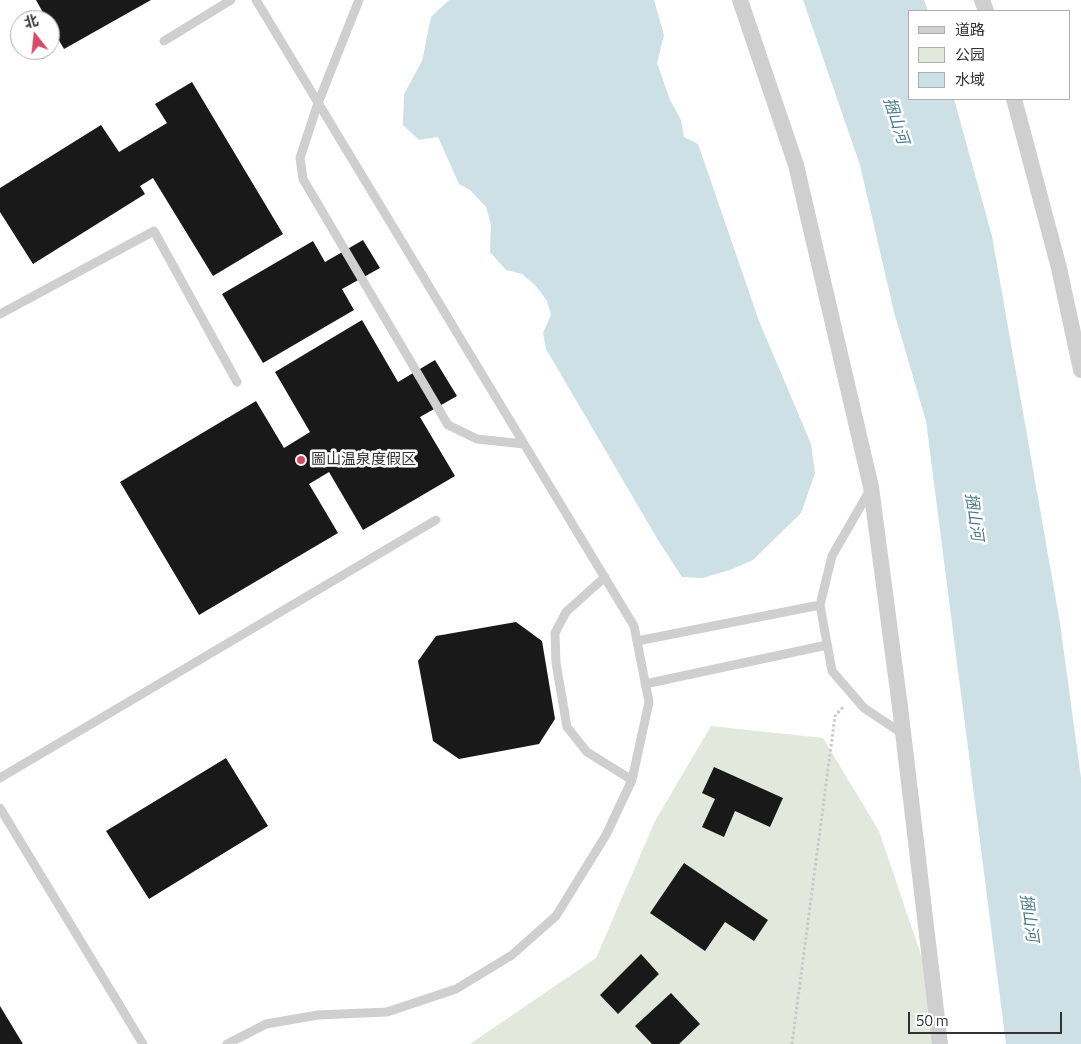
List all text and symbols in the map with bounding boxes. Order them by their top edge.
text: 北 [21,9,41,33]
north arrow [10,10,60,60]
legend [908,10,1071,100]
text: 道路 [955,18,985,41]
text: 公园 [955,43,985,66]
text: 水域 [955,68,985,91]
water label: 捆山河 [878,95,912,147]
place label: 圌山温泉度假区 [311,451,416,469]
marker: 圌山温泉度假区 [295,454,307,466]
water label: 捆山河 [960,492,986,542]
water label: 捆山河 [1015,893,1041,943]
scale bar [911,1002,1065,1034]
text: 50 m [916,1009,949,1032]

